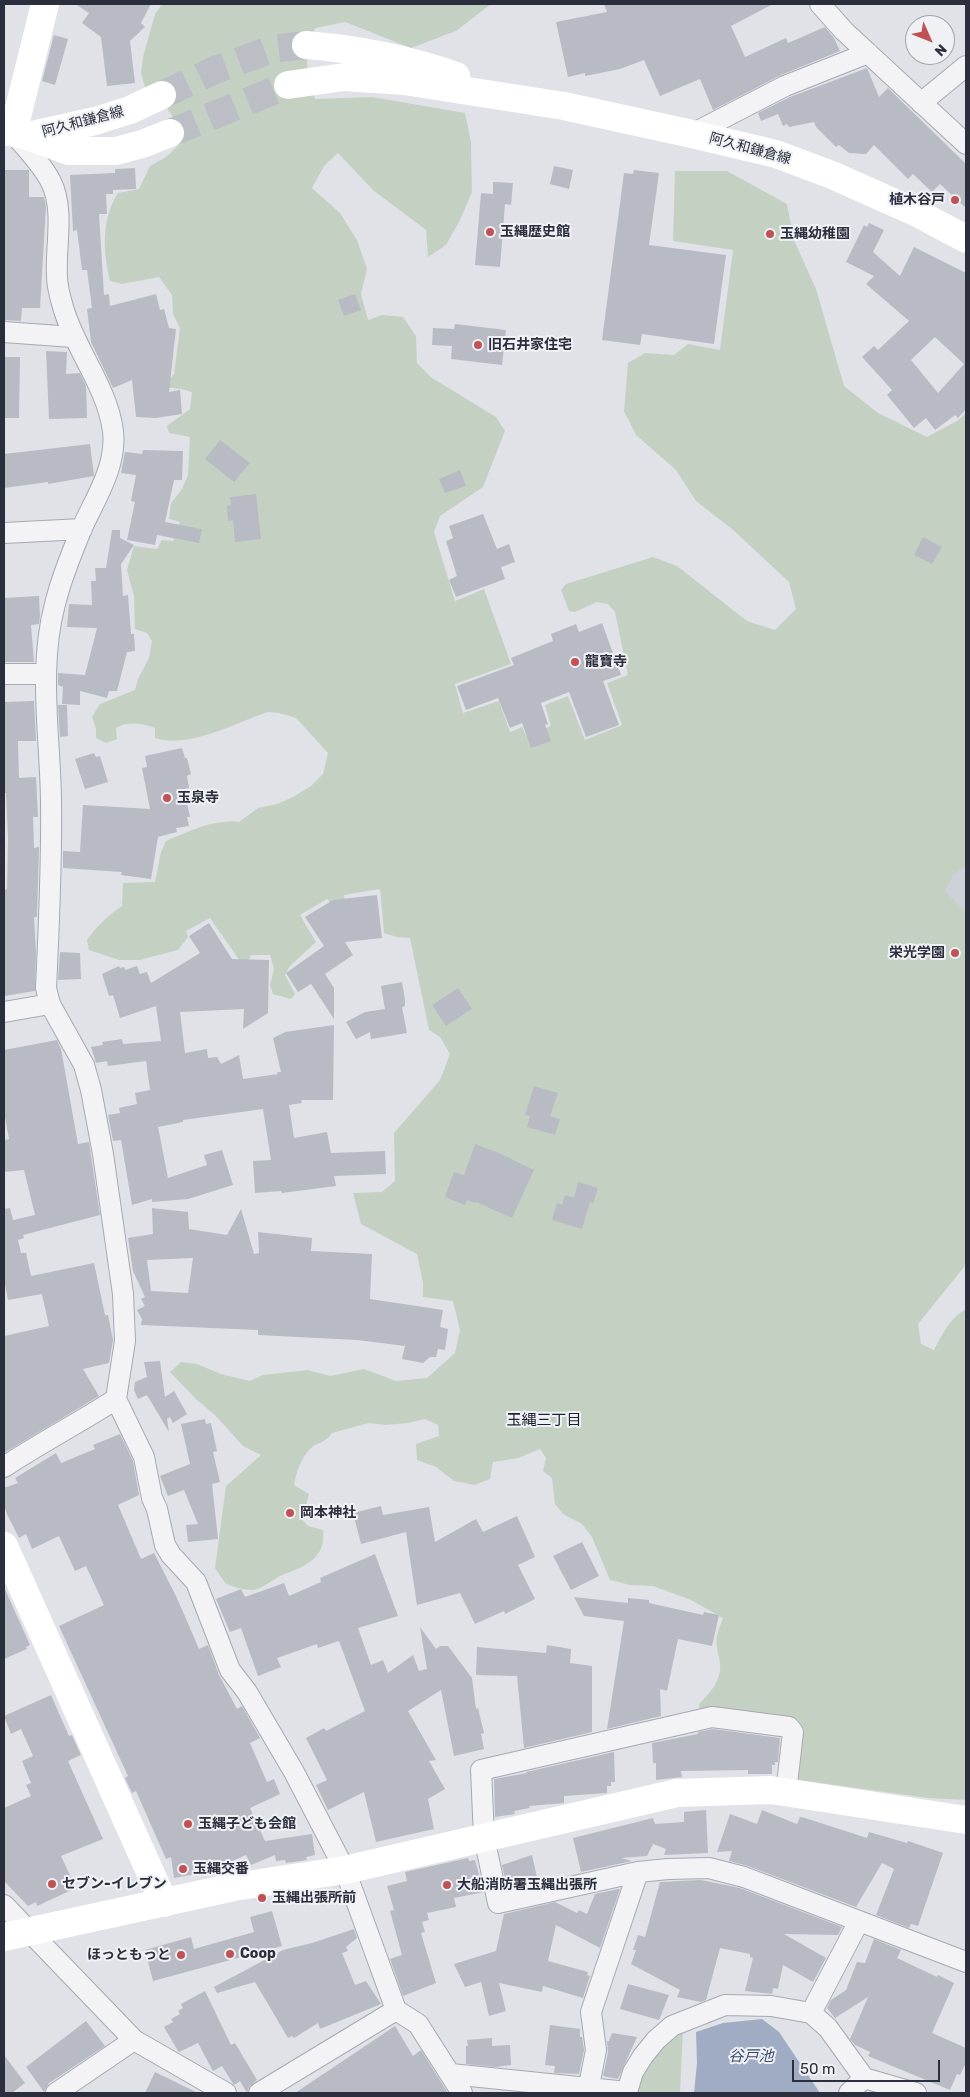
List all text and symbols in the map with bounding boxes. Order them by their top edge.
north arrow [905,15,955,65]
text: N [931,41,950,60]
street label: 阿久和鎌倉線 [40,103,126,141]
street label: 阿久和鎌倉線 [707,130,793,168]
place label: 植木谷戸 [889,192,945,208]
marker: 植木谷戸 [949,194,961,206]
place label: 玉縄歴史館 [500,224,570,240]
marker: 玉縄歴史館 [484,226,496,238]
place label: 玉縄幼稚園 [780,226,850,242]
marker: 玉縄幼稚園 [764,228,776,240]
place label: 旧石井家住宅 [488,337,572,353]
marker: 旧石井家住宅 [472,339,484,351]
place label: 龍寶寺 [585,654,627,670]
marker: 龍寶寺 [569,656,581,668]
place label: 玉泉寺 [177,790,219,806]
marker: 玉泉寺 [161,792,173,804]
place label: 栄光学園 [889,945,945,961]
marker: 栄光学園 [949,947,961,959]
district label: 玉縄三丁目 [507,1412,581,1430]
place label: 岡本神社 [300,1505,356,1521]
marker: 岡本神社 [284,1507,296,1519]
place label: 玉縄子ども会館 [198,1816,296,1832]
marker: 玉縄子ども会館 [182,1818,194,1830]
place label: 玉縄交番 [193,1861,249,1877]
marker: 玉縄交番 [177,1863,189,1875]
place label: セブン-イレブン [62,1876,167,1892]
place label: 大船消防署玉縄出張所 [457,1877,597,1893]
marker: セブン-イレブン [46,1878,58,1890]
marker: 大船消防署玉縄出張所 [441,1879,453,1891]
place label: 玉縄出張所前 [272,1890,356,1906]
marker: 玉縄出張所前 [256,1892,268,1904]
place label: Coop [240,1946,276,1962]
place label: ほっともっと [87,1947,171,1963]
marker: Coop [224,1948,236,1960]
marker: ほっともっと [175,1949,187,1961]
water label: 谷戸池 [729,2048,773,2066]
scale bar [795,2050,942,2082]
text: 50 m [800,2060,835,2078]

